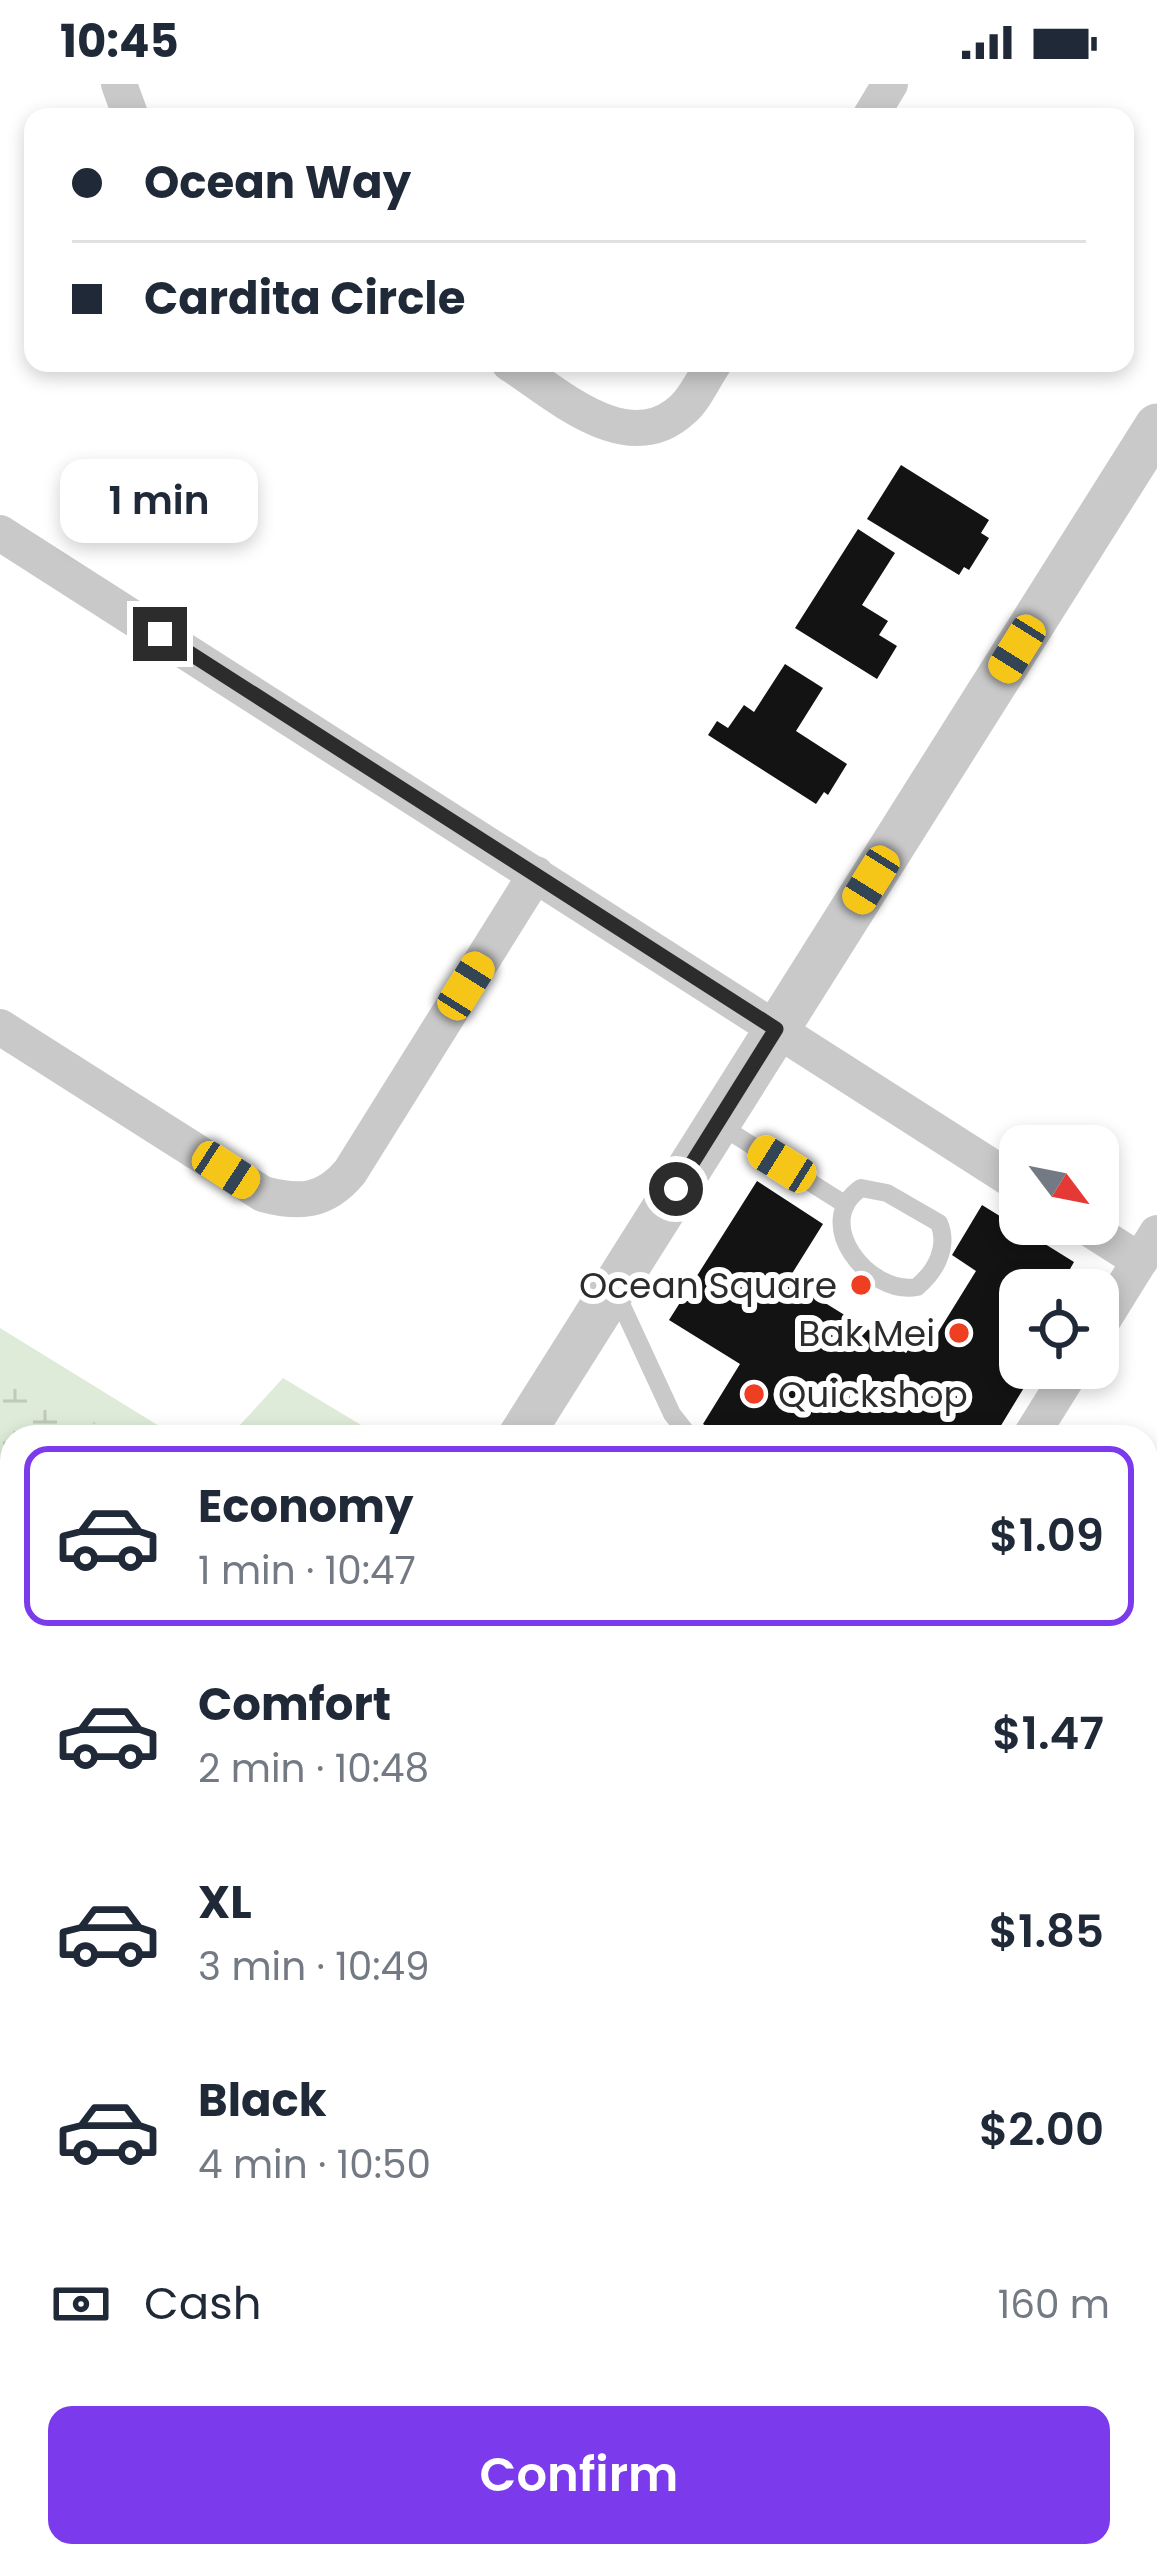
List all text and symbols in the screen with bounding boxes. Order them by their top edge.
text: 10:45 [60,10,179,73]
text: Ocean Way [144,151,411,214]
text: Cardita Circle [144,267,465,330]
callout: 1 min [61,460,259,544]
text: 1 min [109,473,209,528]
route end [133,607,187,661]
car [983,609,1051,689]
car [837,840,905,920]
car [432,946,500,1026]
north arrow [999,1125,1119,1245]
map controls [999,1125,1119,1389]
car [742,1130,822,1198]
car [186,1135,266,1205]
route start [649,1162,703,1216]
place label: Ocean Square [579,1260,837,1311]
button: locate [999,1269,1119,1389]
marker: Ocean Square [848,1272,874,1298]
place label: Bak Mei [798,1308,935,1359]
marker: Bak Mei [946,1320,972,1346]
place label: Quickshop [778,1369,968,1420]
marker: Quickshop [741,1381,767,1407]
text: Economy [198,1475,413,1538]
icon: car [54,1482,162,1590]
text: $1.09 [989,1504,1104,1567]
text: 1 min · 10:47 [198,1543,416,1598]
text: Comfort [198,1673,391,1736]
icon: car [54,1680,162,1788]
text: $1.47 [992,1702,1104,1765]
text: 2 min · 10:48 [198,1741,429,1796]
text: XL [198,1871,252,1934]
icon: car [54,1878,162,1986]
text: $1.85 [989,1900,1104,1963]
text: 3 min · 10:49 [198,1939,430,1994]
text: Black [198,2069,327,2132]
icon: car [54,2076,162,2184]
text: $2.00 [979,2098,1104,2161]
text: 4 min · 10:50 [198,2137,431,2192]
icon: cash [48,2271,114,2337]
text: Cash [144,2272,261,2335]
text: 160 m [998,2277,1110,2332]
button: Confirm [48,2406,1110,2544]

